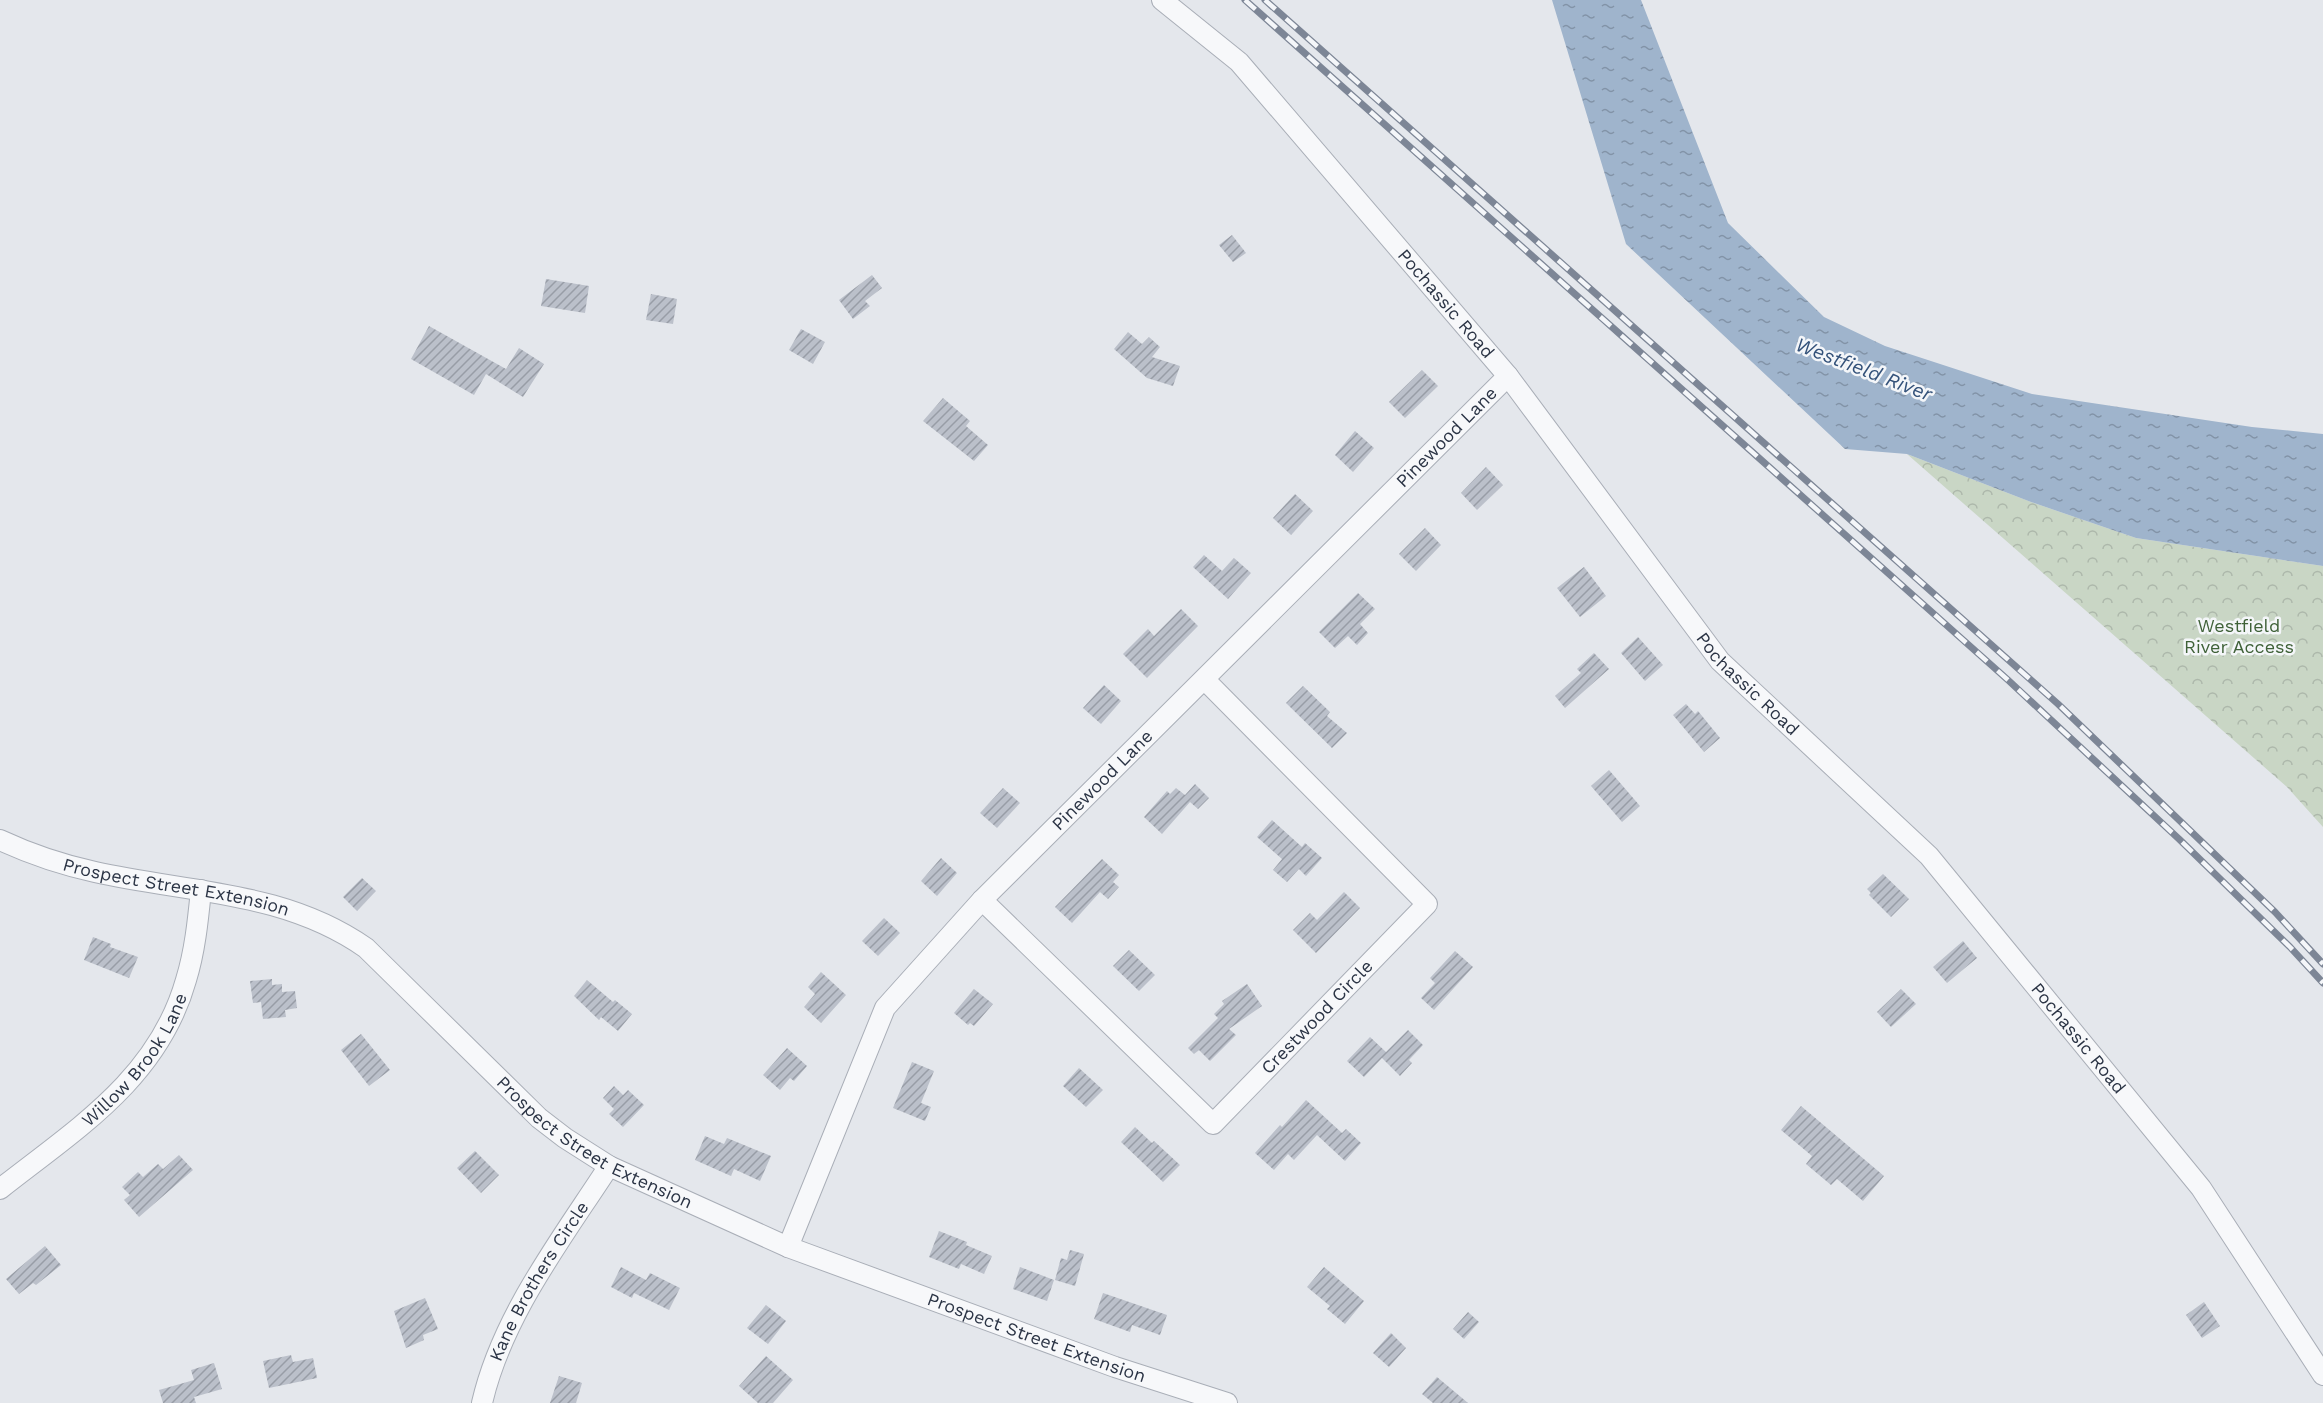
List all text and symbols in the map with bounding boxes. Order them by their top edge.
street label: Pochassic Road [1394,244,1499,362]
water label: Westfield River [1793,332,1937,406]
street label: Pinewood Lane [1392,382,1501,491]
park label: Westfield River Access [2184,615,2294,657]
street label: Pochassic Road [1692,628,1804,739]
street label: Pinewood Lane [1047,725,1157,834]
street label: Prospect Street Extension [61,853,292,920]
street label: Crestwood Circle [1257,955,1377,1078]
street label: Pochassic Road [2027,978,2130,1098]
street label: Willow Brook Lane [77,990,191,1130]
street label: Prospect Street Extension [493,1071,696,1212]
street label: Kane Brothers Circle [485,1197,593,1364]
street label: Prospect Street Extension [925,1288,1148,1386]

